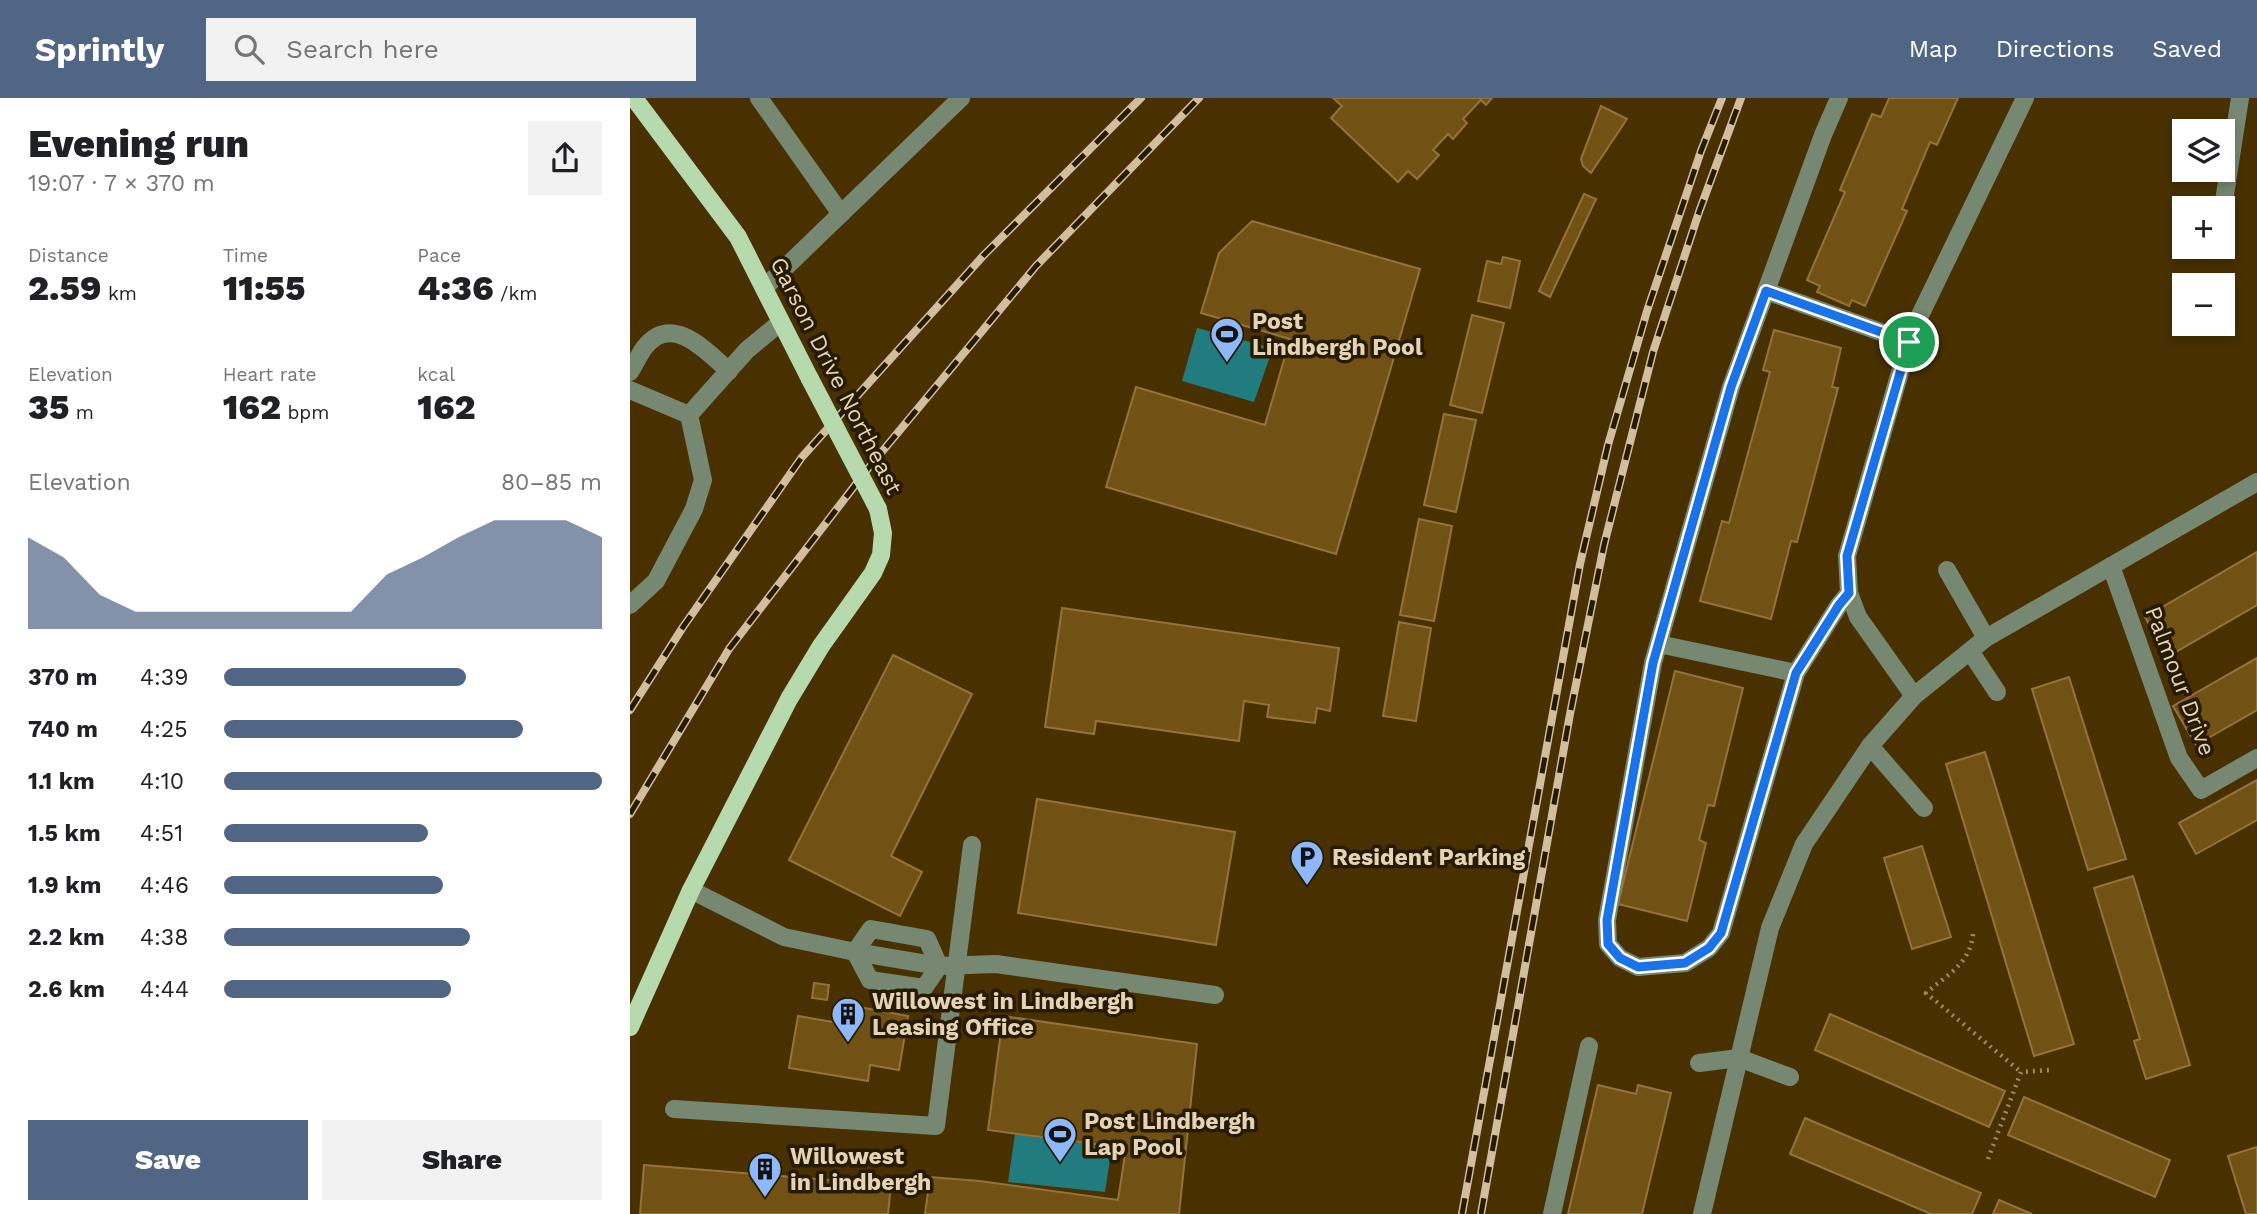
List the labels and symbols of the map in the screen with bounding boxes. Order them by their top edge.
street label: Garson Drive Northeast [764,253,908,499]
place label: Post Lindbergh Pool [1252,308,1423,361]
pin [1879,312,1939,372]
sports icon: Post Lindbergh Pool [1208,315,1246,364]
street label: Palmour Drive [2139,602,2221,760]
parking icon: Resident Parking [1288,838,1326,887]
place label: Resident Parking [1332,844,1525,871]
place label: Willowest in Lindbergh Leasing Office [872,988,1134,1041]
building icon: Willowest in Lindbergh Leasing Office [829,995,867,1044]
place label: Post Lindbergh Lap Pool [1084,1108,1255,1161]
sports icon: Post Lindbergh Lap Pool [1041,1115,1079,1164]
place label: Willowest in Lindbergh [790,1143,931,1196]
building icon: Willowest in Lindbergh [746,1150,784,1199]

